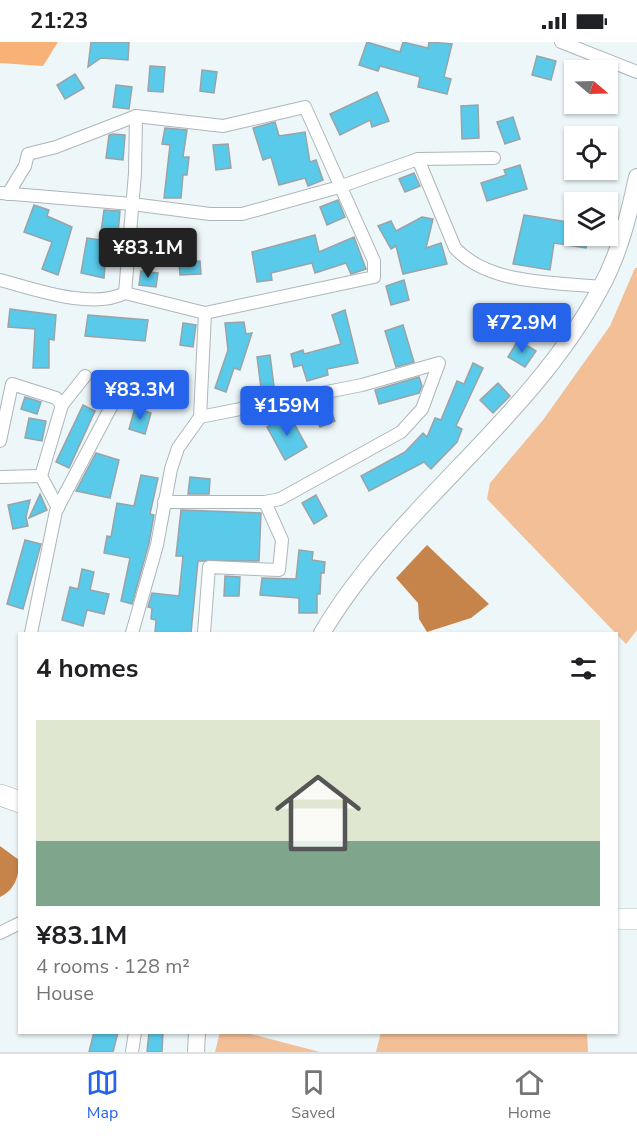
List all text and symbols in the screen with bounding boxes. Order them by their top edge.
text: 21:23 [30,6,88,36]
north arrow [564,60,618,114]
map controls [564,60,618,246]
button: locate [564,126,618,180]
button: layers [564,192,618,246]
pin: ¥83.1M [99,228,197,279]
text: ¥83.1M [113,234,183,261]
pin: ¥72.9M [473,303,571,354]
text: ¥72.9M [487,309,557,336]
pin: ¥83.3M [91,370,189,421]
text: ¥83.3M [105,376,175,403]
pin: ¥159M [245,386,329,437]
text: ¥159M [254,392,320,419]
text: 4 homes [36,651,138,686]
icon: filters [567,652,600,685]
icon: home [264,759,372,867]
text: ¥83.1M [36,918,127,953]
text: 4 rooms · 128 m² [36,953,190,980]
text: House [36,980,94,1007]
tab: Map [86,1066,119,1124]
tab: Saved [291,1066,335,1124]
tab: Home [508,1066,551,1124]

